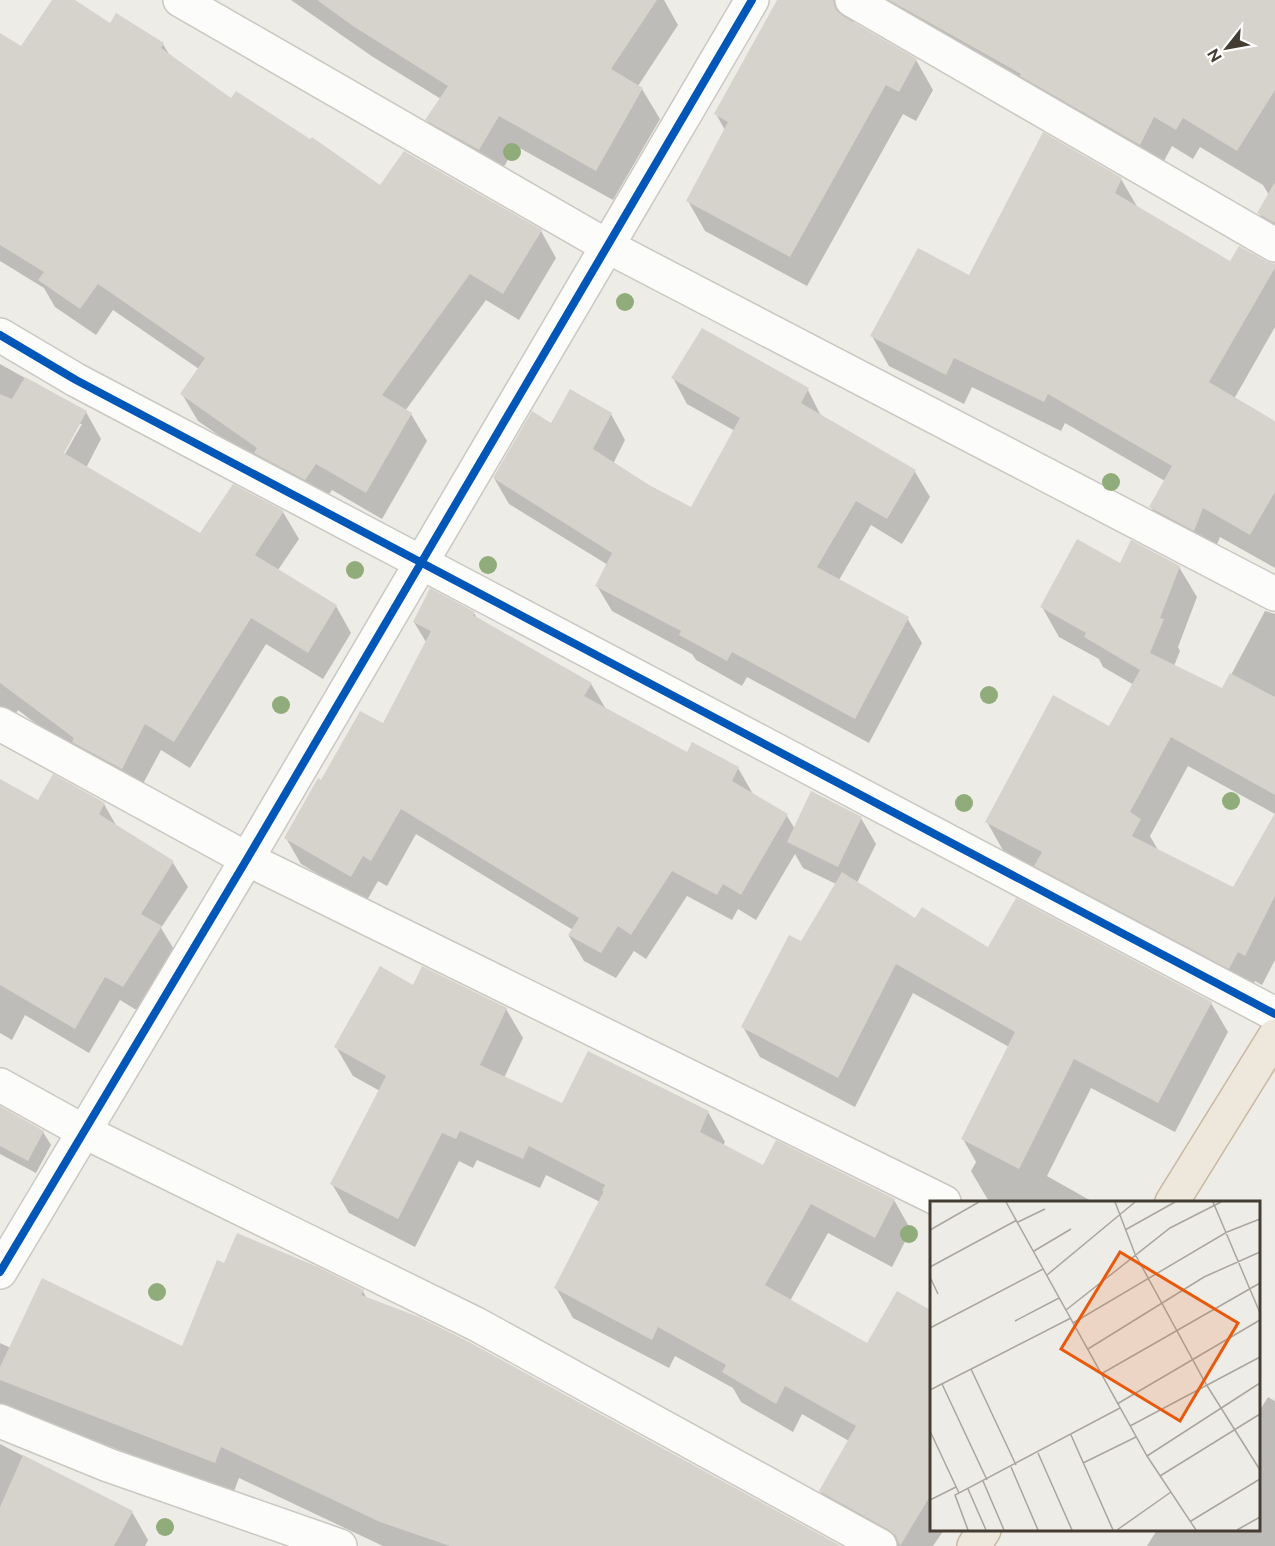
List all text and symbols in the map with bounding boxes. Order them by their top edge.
north arrow [1197,18,1257,78]
text: N [1203,45,1226,66]
inset map [930,1201,1260,1531]

